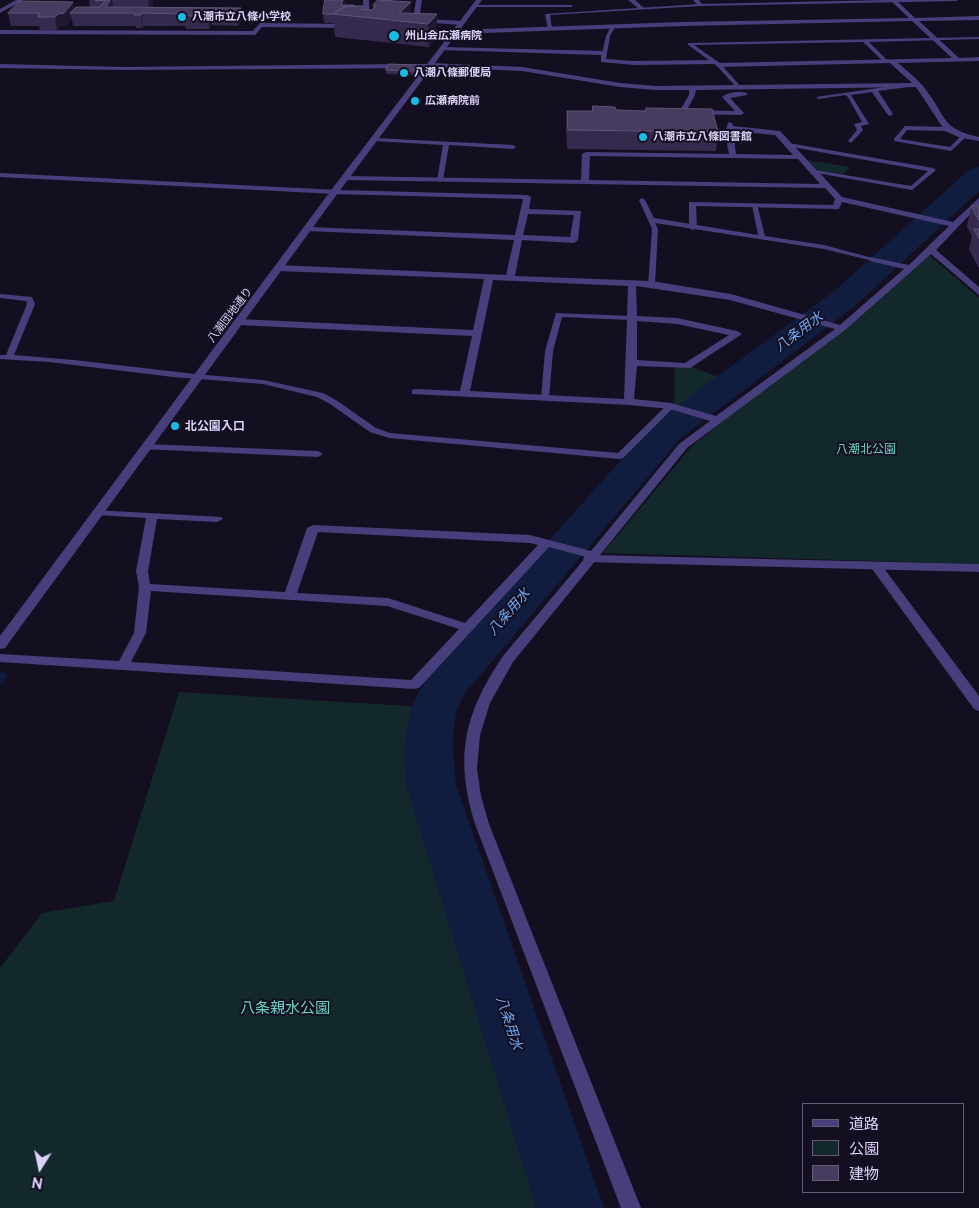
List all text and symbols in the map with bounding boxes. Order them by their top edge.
place label: 八潮市立八條小学校 [192,10,291,24]
marker: 八潮市立八條小学校 [176,11,188,23]
marker: 州山会広瀬病院 [387,29,401,43]
place label: 州山会広瀬病院 [405,29,482,43]
place label: 八潮八條郵便局 [414,66,491,80]
marker: 八潮八條郵便局 [398,67,410,79]
place label: 広瀬病院前 [425,94,480,108]
marker: 広瀬病院前 [409,95,421,107]
place label: 八潮市立八條図書館 [653,130,752,144]
marker: 八潮市立八條図書館 [637,131,649,143]
street label: 八潮団地通り [205,285,255,345]
water label: 八条用水 [772,308,826,356]
place label: 北公園入口 [185,419,245,433]
marker: 北公園入口 [169,420,181,432]
park label: 八潮北公園 [836,442,896,456]
water label: 八条用水 [484,585,534,639]
water label: 八条用水 [492,994,526,1052]
park label: 八条親水公園 [240,999,330,1017]
legend [802,1103,964,1193]
text: 道路 [849,1115,879,1133]
text: 公園 [849,1140,879,1158]
north arrow [15,1143,65,1193]
text: 建物 [849,1165,879,1183]
text: N [31,1174,44,1192]

